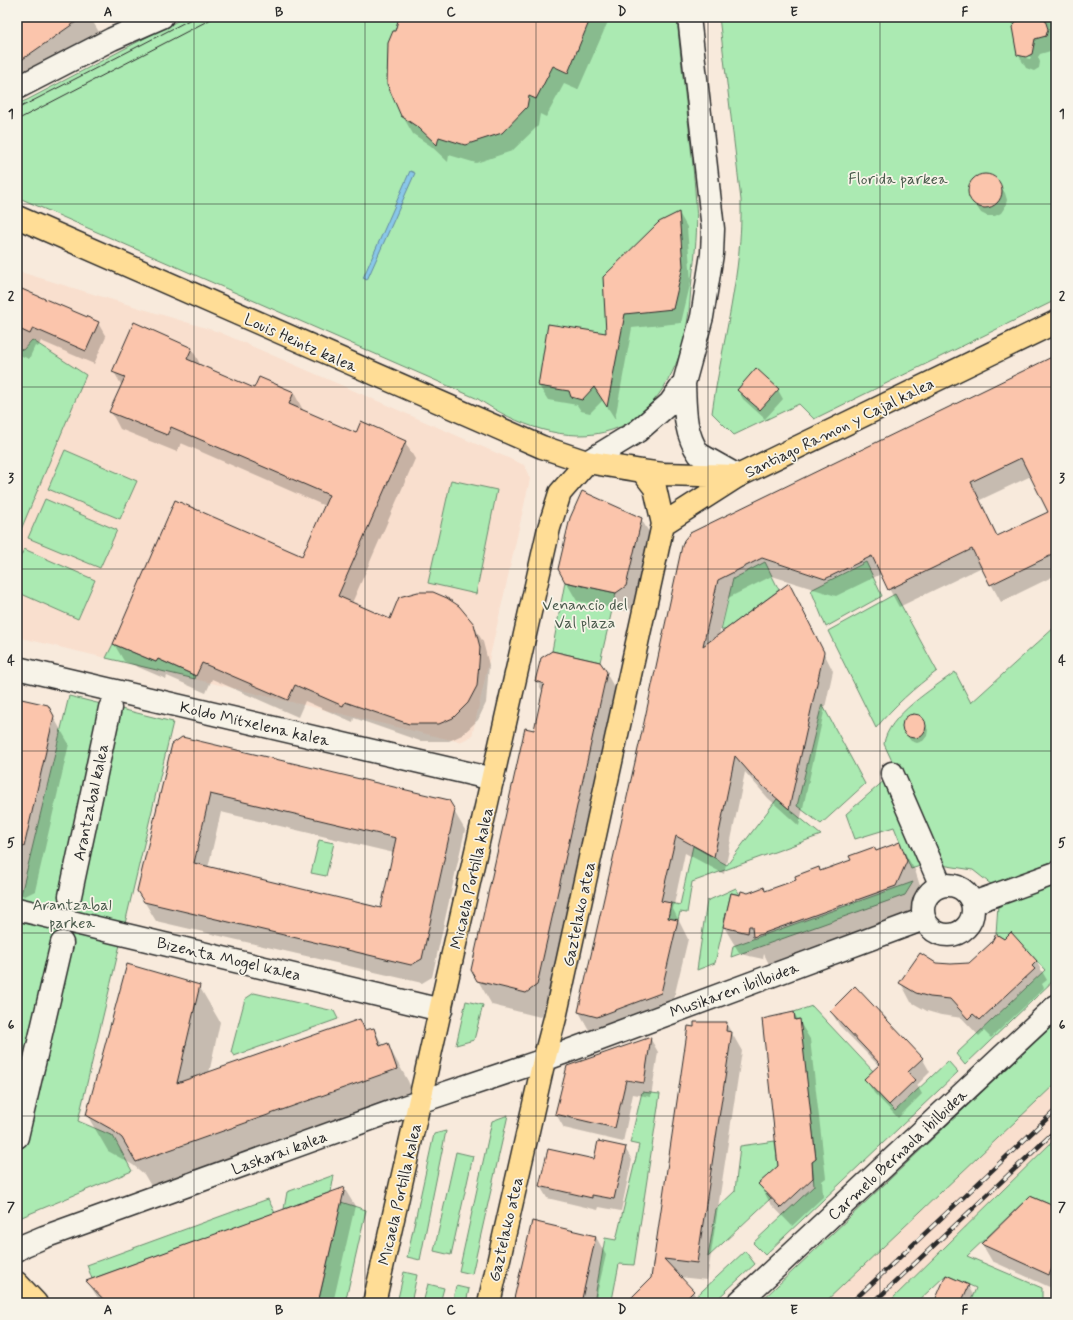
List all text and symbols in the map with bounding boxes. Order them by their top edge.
text: A [104,4,112,21]
text: B [275,4,284,21]
text: C [446,4,456,21]
text: D [618,4,627,21]
text: E [790,4,798,21]
text: F [962,4,969,21]
text: 1 [8,106,14,123]
text: 1 [1059,106,1065,123]
park label: Florida parkea [848,169,948,190]
text: 2 [8,288,15,305]
text: 2 [1059,288,1066,305]
street label: Louis Heintz kalea [240,309,361,378]
street label: Santiago Ramon y Cajal kalea [742,373,938,483]
text: 3 [8,470,14,487]
text: 3 [1059,470,1065,487]
park label: Venancio del Val plaza [542,595,628,634]
text: 4 [7,653,15,670]
text: 4 [1058,653,1066,670]
street label: Koldo Mitxelena kalea [178,697,332,752]
street label: Arantzabal kalea [69,742,114,863]
street label: Micaela Portilla kalea [446,805,499,951]
text: 5 [7,835,15,852]
text: 5 [1058,835,1066,852]
street label: Gaztelako atea [558,860,601,969]
park label: Arantzabal parkea [32,895,112,934]
street label: Bizenta Mogel kalea [154,933,303,987]
street label: Musikaren ibilbidea [667,957,802,1023]
text: 6 [8,1017,15,1034]
text: 6 [1059,1017,1066,1034]
street label: Carmelo Bernaola ibilbidea [824,1084,973,1226]
street label: Micaela Portilla kalea [374,1121,427,1267]
street label: Laskarai kalea [229,1126,330,1180]
street label: Gaztelako atea [484,1175,529,1284]
text: 7 [7,1199,15,1216]
text: 7 [1058,1199,1066,1216]
text: A [104,1302,112,1319]
text: B [275,1302,284,1319]
text: C [446,1302,456,1319]
text: D [618,1302,627,1319]
text: E [790,1302,798,1319]
text: F [962,1302,969,1319]

